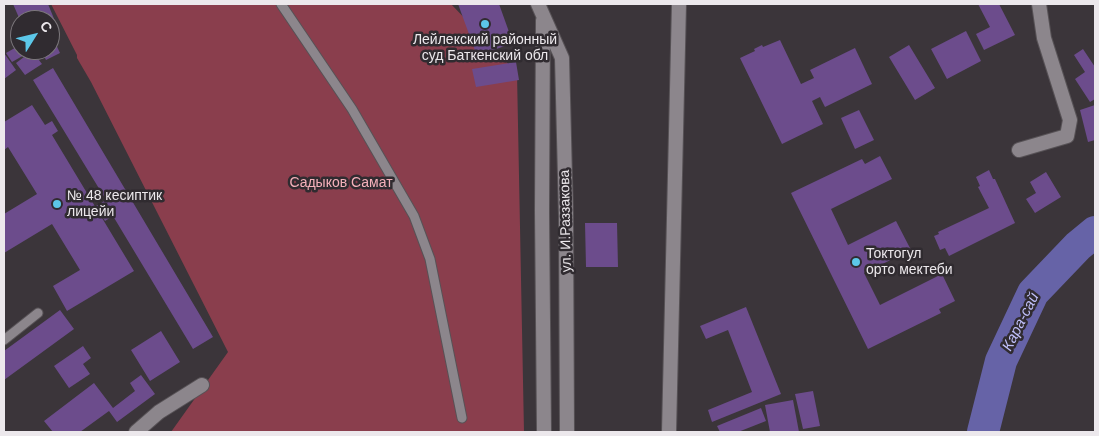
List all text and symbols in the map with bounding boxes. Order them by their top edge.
north arrow [10,10,60,60]
text: С [37,18,56,36]
marker: Лейлекский районный суд Баткенский обл [479,18,491,30]
place label: Лейлекский районный суд Баткенский обл [413,32,557,64]
street label: ул. И.Раззакова [557,170,575,272]
park label: Садыков Самат [289,175,393,191]
place label: № 48 кесиптик лицейи [67,188,162,220]
marker: № 48 кесиптик лицейи [51,198,63,210]
place label: Токтогул орто мектеби [866,246,953,278]
marker: Токтогул орто мектеби [850,256,862,268]
water label: Кара-сай [999,290,1043,354]

